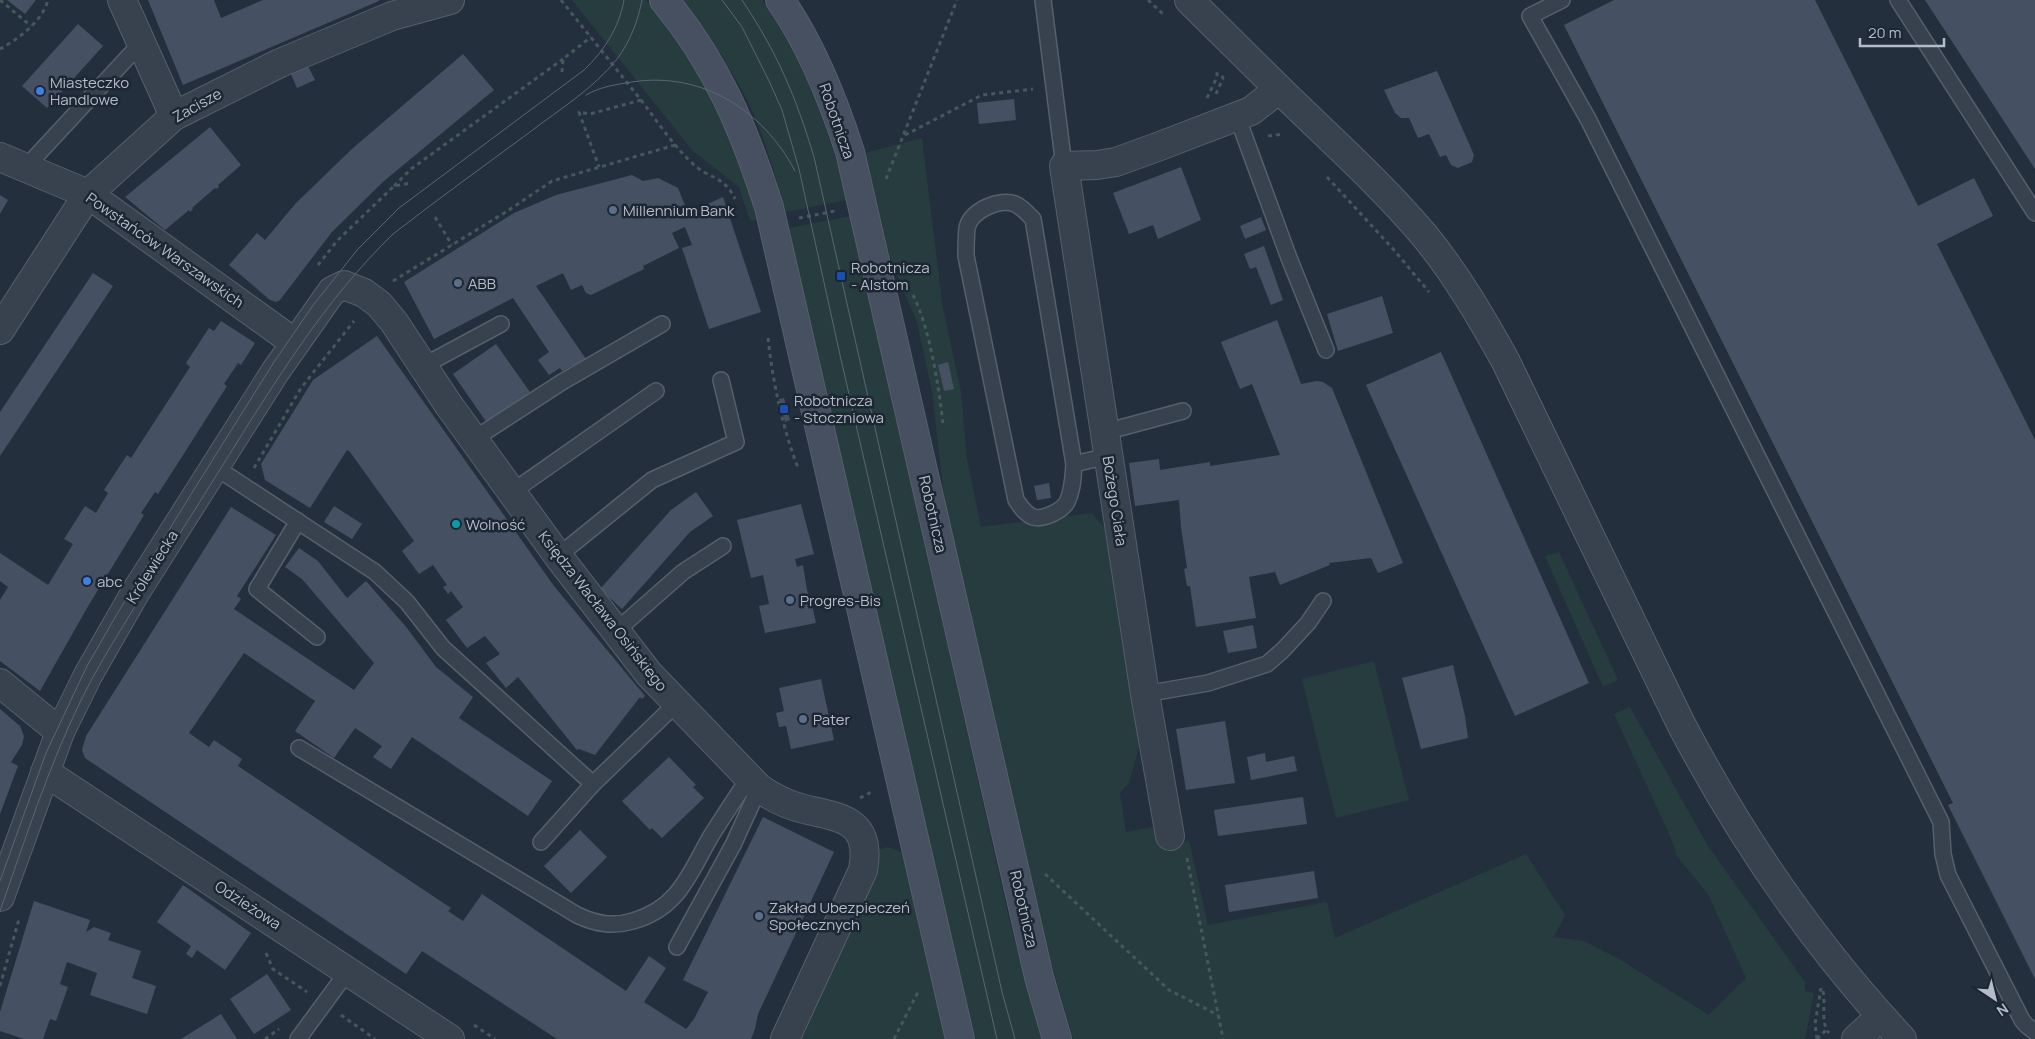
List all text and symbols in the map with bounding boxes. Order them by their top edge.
scale bar [1860,15,1944,47]
text: 20 m [1868,22,1901,43]
place label: Miasteczko Handlowe [50,72,129,110]
street label: Robotnicza [814,80,860,162]
street label: Zacisze [169,83,226,127]
marker: Miasteczko Handlowe [34,85,46,97]
street label: Powstańców Warszawskich [82,187,248,313]
place label: Millennium Bank [623,200,735,221]
marker: Millennium Bank [607,204,619,216]
place label: Robotnicza - Alstom [851,257,930,295]
marker: Robotnicza - Alstom [835,270,847,282]
place label: ABB [468,273,496,294]
marker: ABB [452,277,464,289]
place label: Robotnicza - Stoczniowa [794,390,884,428]
marker: Robotnicza - Stoczniowa [778,403,790,415]
street label: Bożego Ciała [1098,454,1132,548]
street label: Robotnicza [914,473,952,555]
place label: Wolność [466,514,525,535]
marker: Wolność [450,518,462,530]
street label: Królewiecka [121,526,183,608]
street label: Księdza Wacława Osińskiego [534,526,672,696]
place label: abc [97,571,123,592]
marker: abc [81,575,93,587]
place label: Progres-Bis [800,590,881,611]
marker: Progres-Bis [784,594,796,606]
place label: Pater [813,709,851,730]
marker: Pater [797,713,809,725]
street label: Robotnicza [1005,868,1043,950]
street label: Odzieżowa [211,876,285,934]
place label: Zakład Ubezpieczeń Społecznych [769,897,910,935]
marker: Zakład Ubezpieczeń Społecznych [753,910,765,922]
north arrow [1970,974,2020,1024]
text: N [1993,999,2012,1021]

